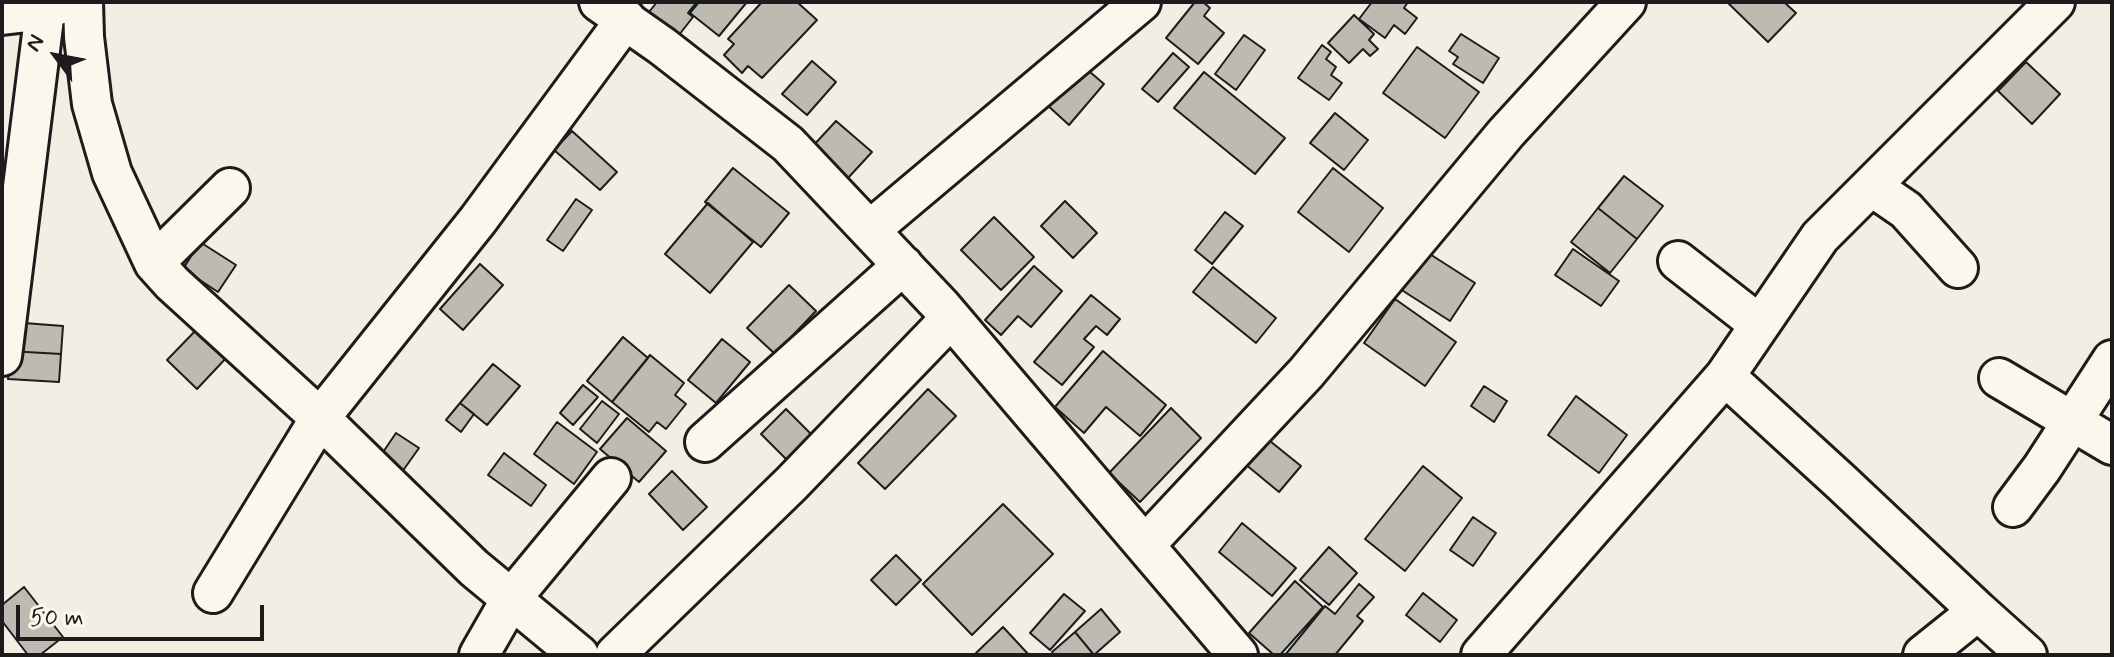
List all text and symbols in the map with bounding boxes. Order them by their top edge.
north arrow [16,16,96,96]
text: N [20,30,51,57]
scale bar [20,589,268,639]
text: 50 m [30,603,84,634]

